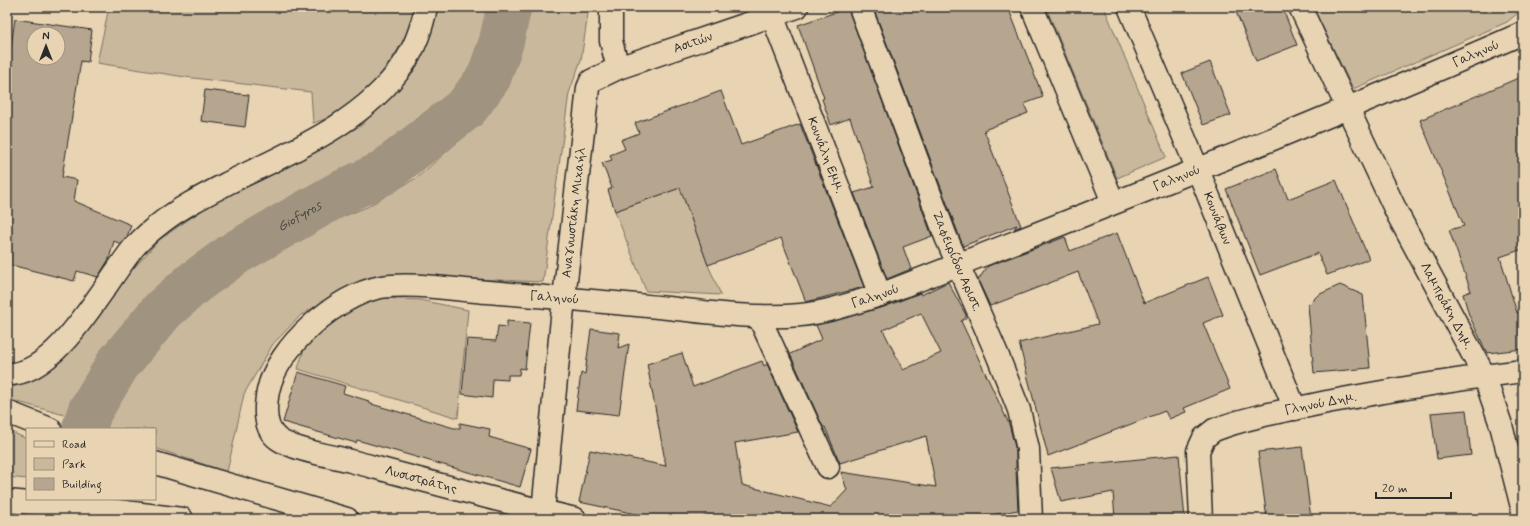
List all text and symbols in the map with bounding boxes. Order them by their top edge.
north arrow [26,26,66,66]
street label: Ασιτών [671,28,715,57]
text: N [42,30,50,44]
street label: Γαληνού [1450,36,1502,71]
street label: Κουνάλη Εμμ. [804,114,848,196]
street label: Αναγνωστάκη Μιχαήλ [558,146,590,279]
street label: Γαληνού [1151,161,1203,195]
street label: Κουνάβων [1199,189,1236,247]
water label: Giofyros [274,196,326,236]
street label: Ζαφειρίδου Αριστ. [929,209,986,314]
street label: Λαμπράκη Δημ. [1417,259,1477,352]
street label: Γαληνού [849,280,901,312]
street label: Γαληνού [529,287,580,308]
street label: Γληνού Δημ. [1283,388,1358,419]
legend [26,428,156,500]
text: Road [62,437,86,453]
text: Park [62,457,86,473]
street label: Λυσιστράτης [383,462,459,498]
scale bar [1376,474,1451,500]
text: Building [62,477,102,494]
text: 20 m [1382,481,1408,497]

